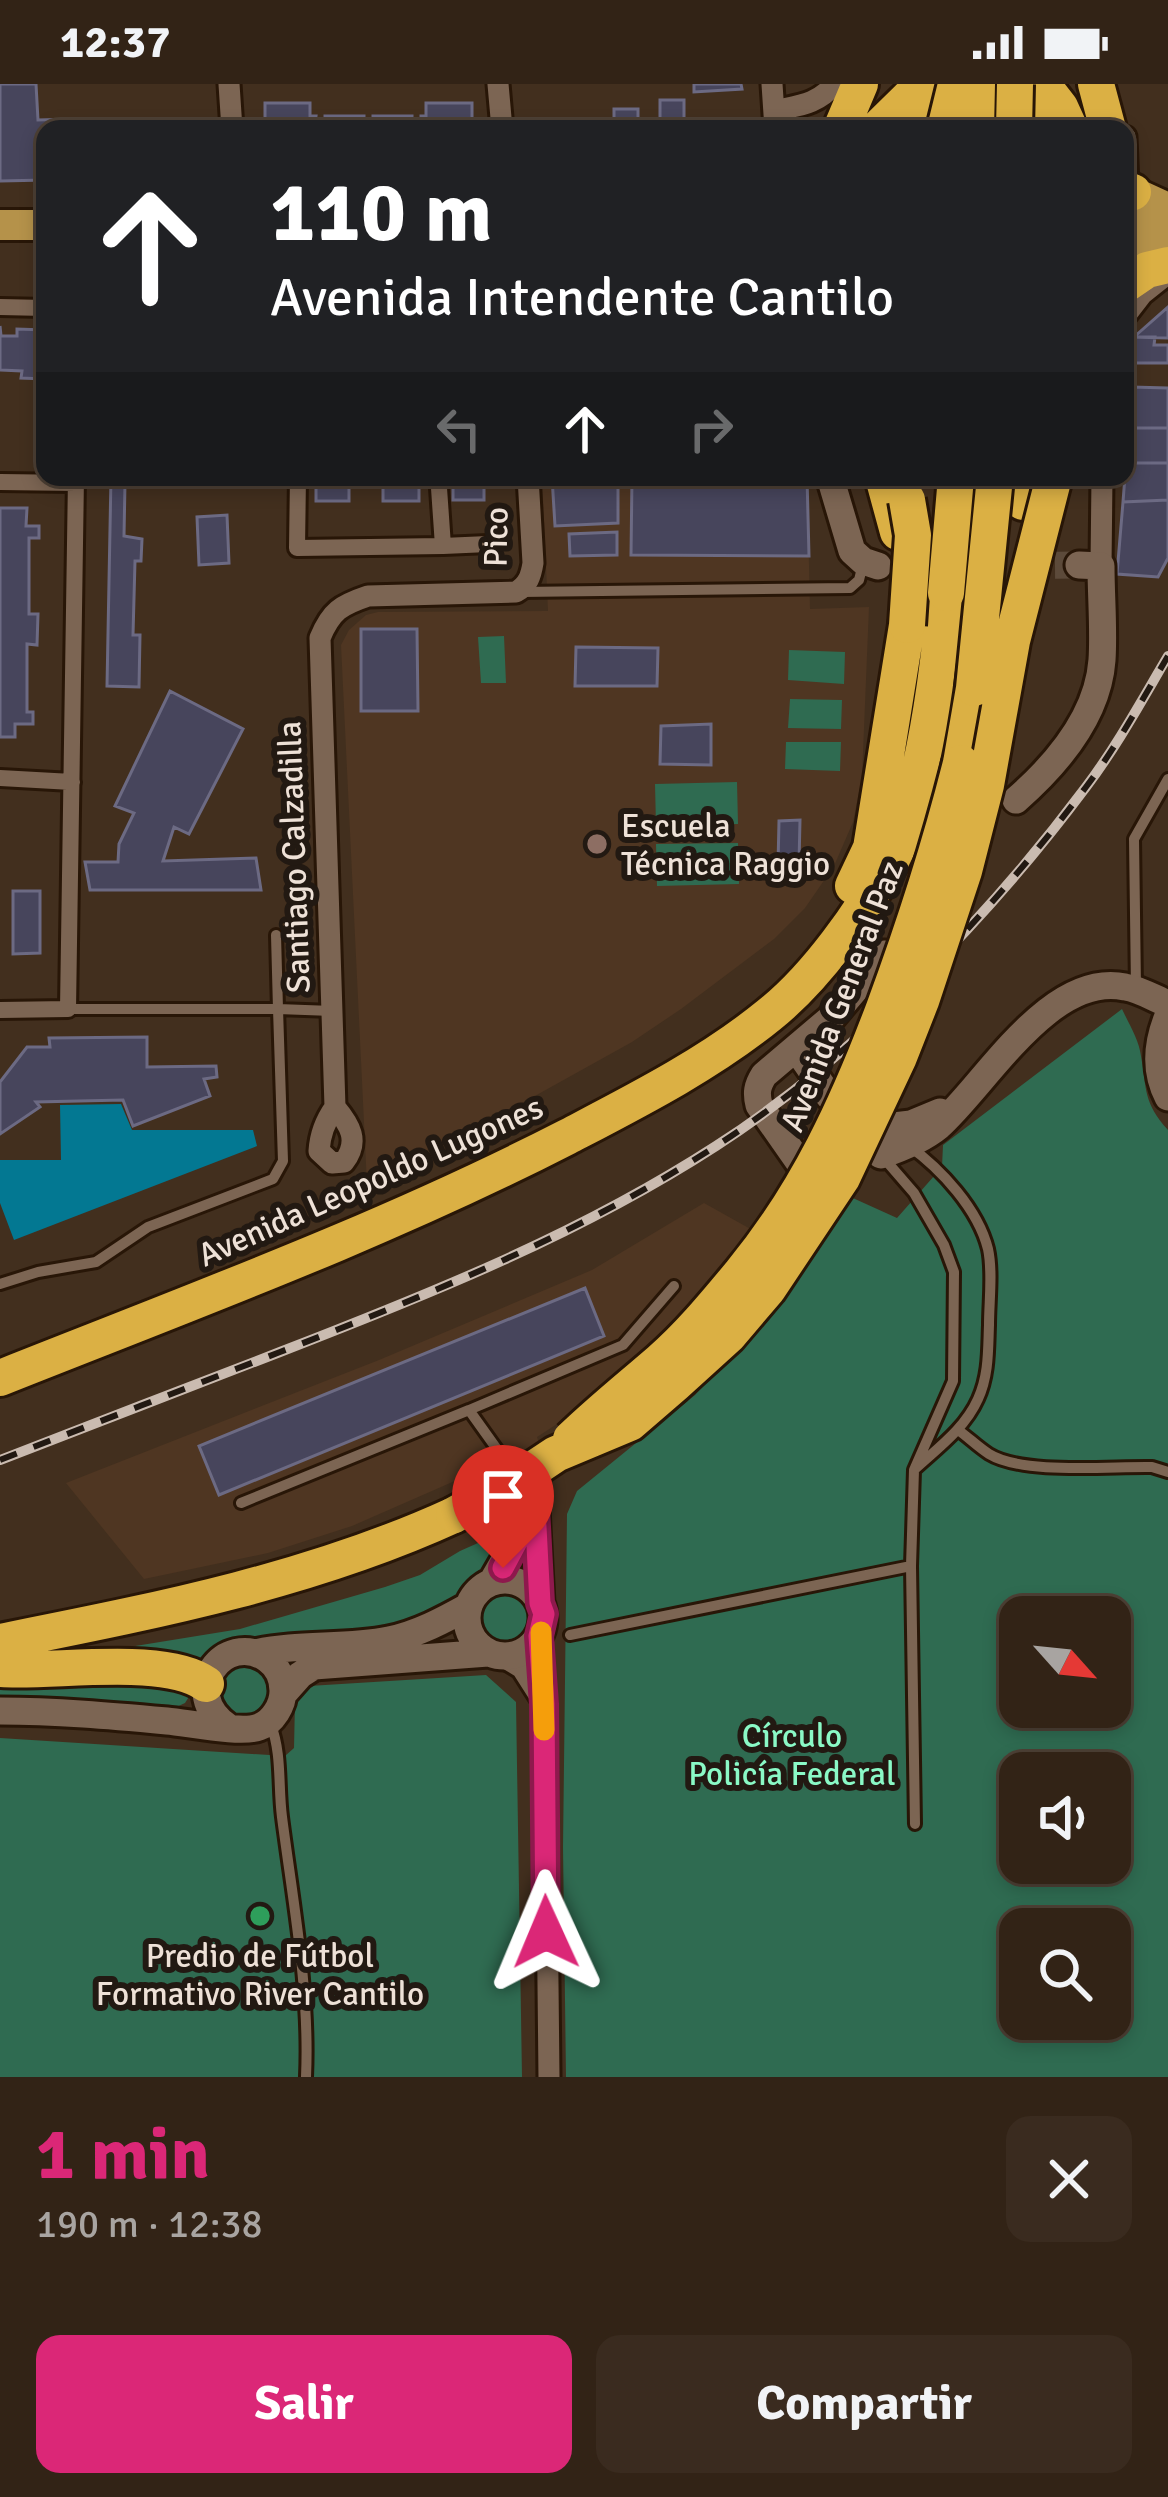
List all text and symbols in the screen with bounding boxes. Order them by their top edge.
text: 12:37 [60,15,170,70]
text: 110 m [270,161,492,265]
icon: ahead [72,168,228,324]
text: Avenida Intendente Cantilo [270,264,894,331]
icon: left [426,396,492,462]
icon: ahead [552,396,618,462]
icon: right [678,396,744,462]
street label: Pico [475,507,518,567]
street label: Santiago Calzadilla [269,720,320,994]
place label: Escuela Técnica Raggio [621,806,830,885]
marker: Escuela Técnica Raggio [584,831,610,857]
street label: Avenida General Paz [772,855,913,1138]
street label: Avenida Leopoldo Lugones [192,1087,549,1276]
pin [452,1445,554,1568]
icon: arrive [470,1463,536,1529]
north arrow [999,1596,1131,1728]
map controls [999,1596,1131,2040]
park label: Círculo Policía Federal [688,1716,896,1795]
button: sound [999,1752,1131,1884]
position arrow [483,1869,609,1995]
marker: Predio de Fútbol Formativo River Cantilo [247,1903,273,1929]
button: search [999,1908,1131,2040]
place label: Predio de Fútbol Formativo River Cantilo [96,1936,424,2015]
text: 1 min [36,2110,210,2199]
button: close [1006,2116,1132,2242]
text: 190 m · 12:38 [36,2200,263,2248]
button: Salir [36,2335,572,2473]
button: Compartir [596,2335,1132,2473]

